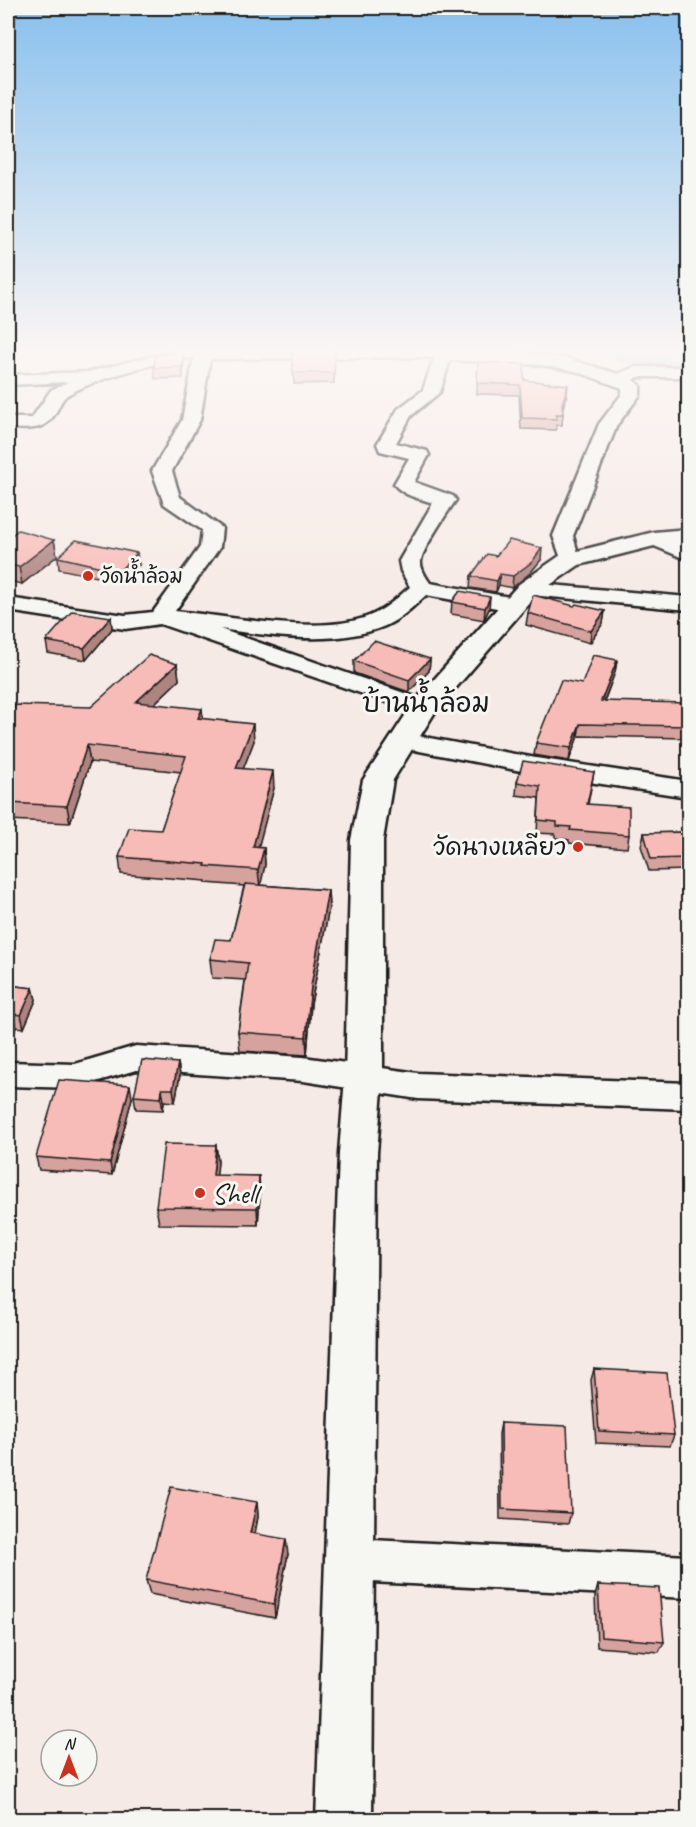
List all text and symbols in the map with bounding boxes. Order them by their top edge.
place label: วัดน้ำล้อม [100,557,183,589]
marker: วัดน้ำล้อม [81,569,95,583]
district label: บ้านน้ำล้อม [362,678,490,720]
place label: วัดนางเหลียว [433,832,566,862]
marker: วัดนางเหลียว [571,840,585,854]
place label: Shell [212,1176,263,1211]
marker: Shell [193,1186,207,1200]
north arrow [39,1728,99,1788]
text: N [64,1734,77,1754]

